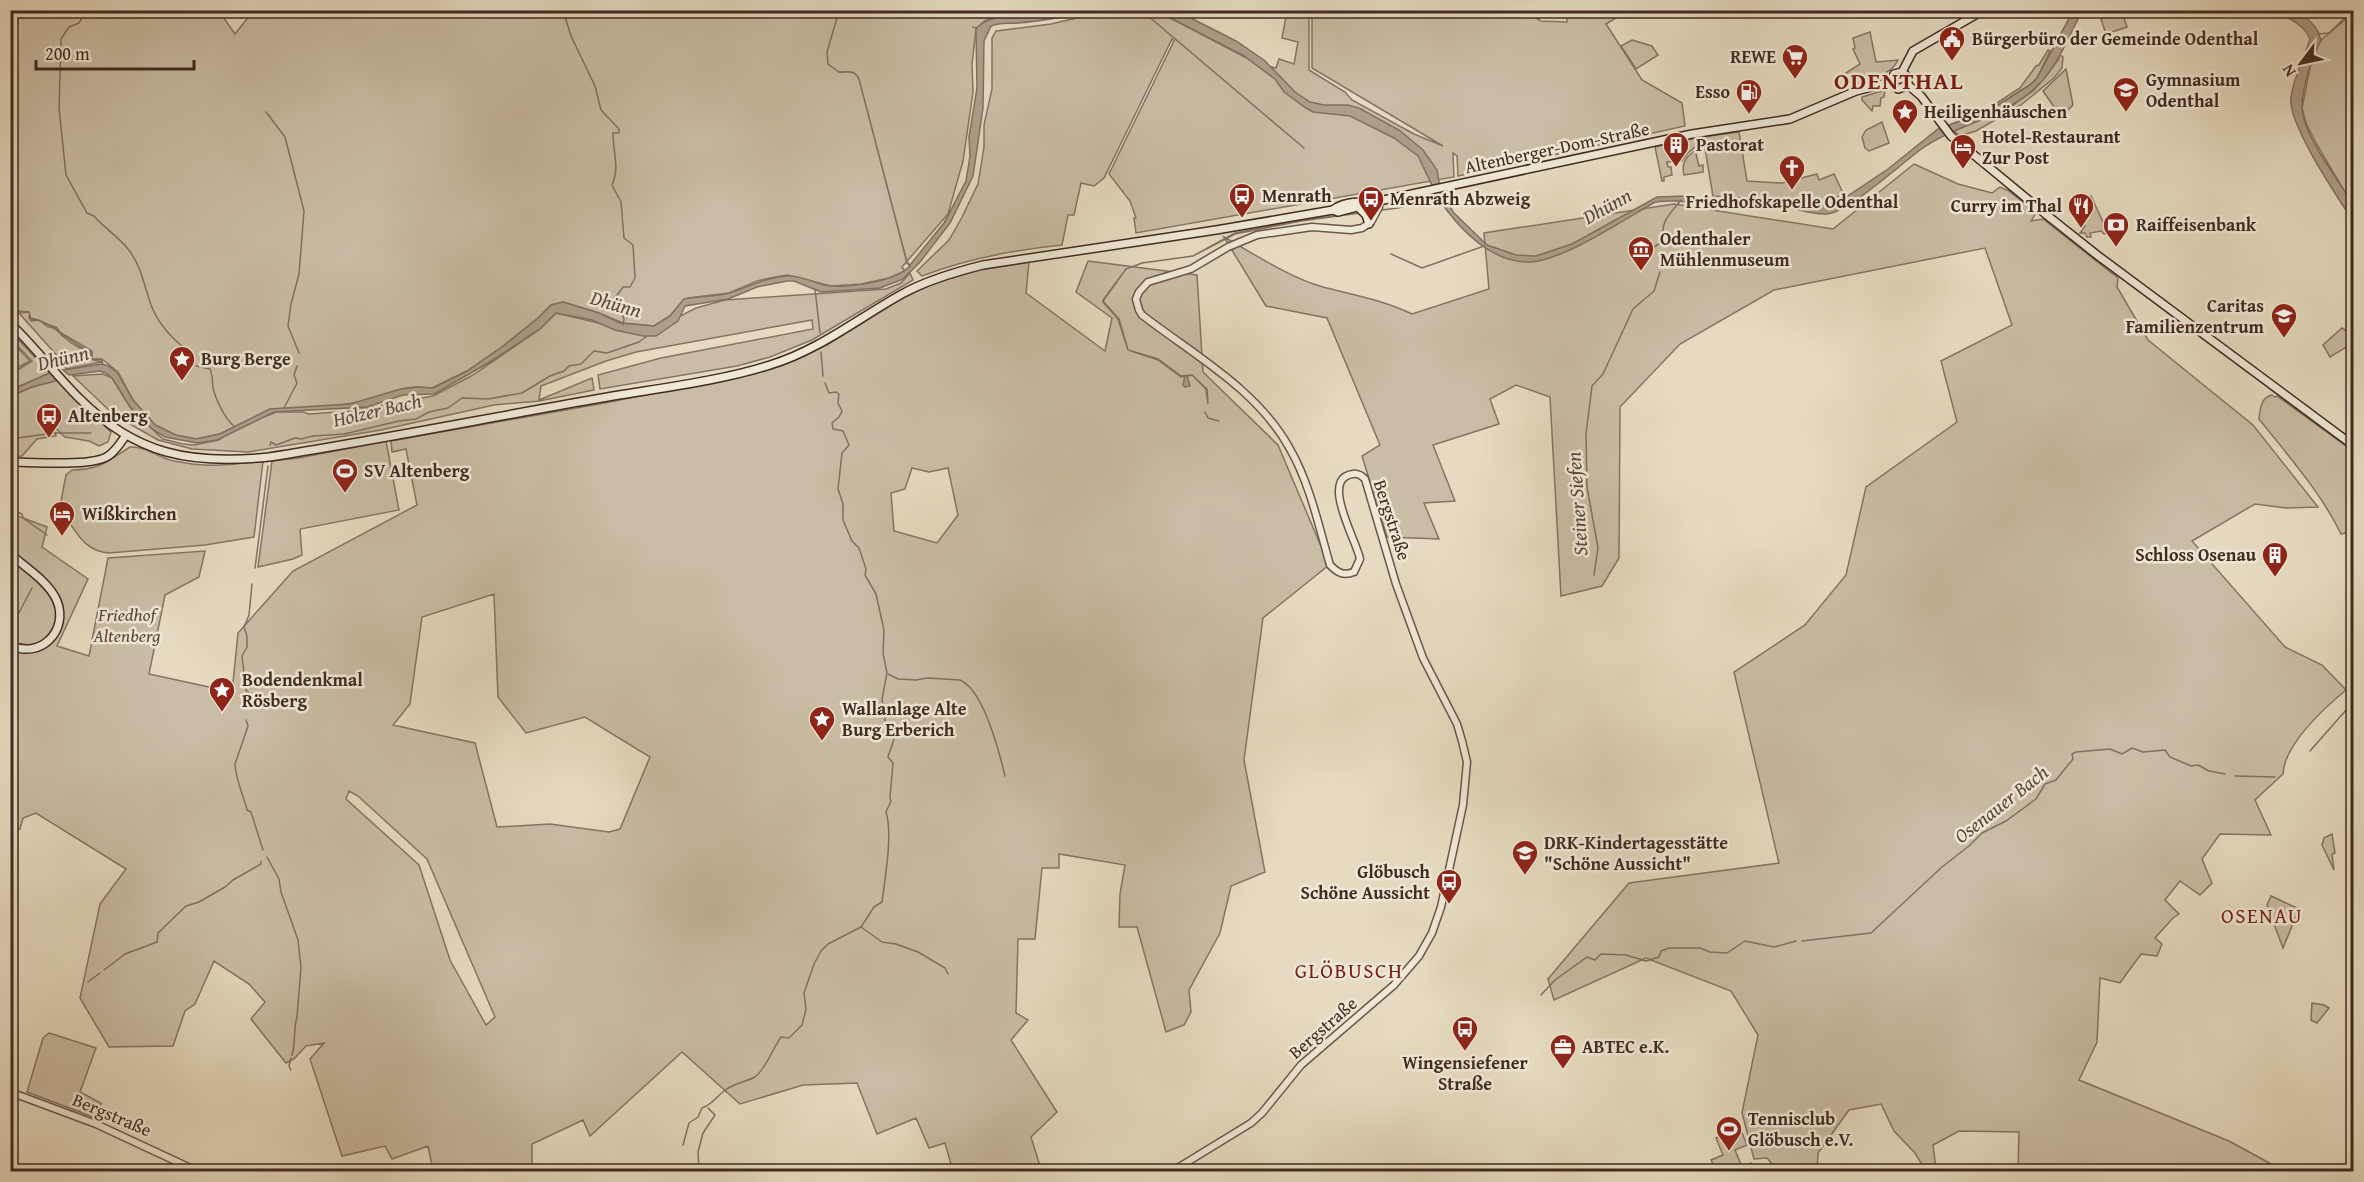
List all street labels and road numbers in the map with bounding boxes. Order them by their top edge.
street label: Altenberger-Dom-Straße [1462,115,1652,180]
street label: Bergstraße [1367,476,1418,564]
street label: Bergstraße [1282,990,1363,1065]
street label: Bergstraße [69,1086,156,1143]

